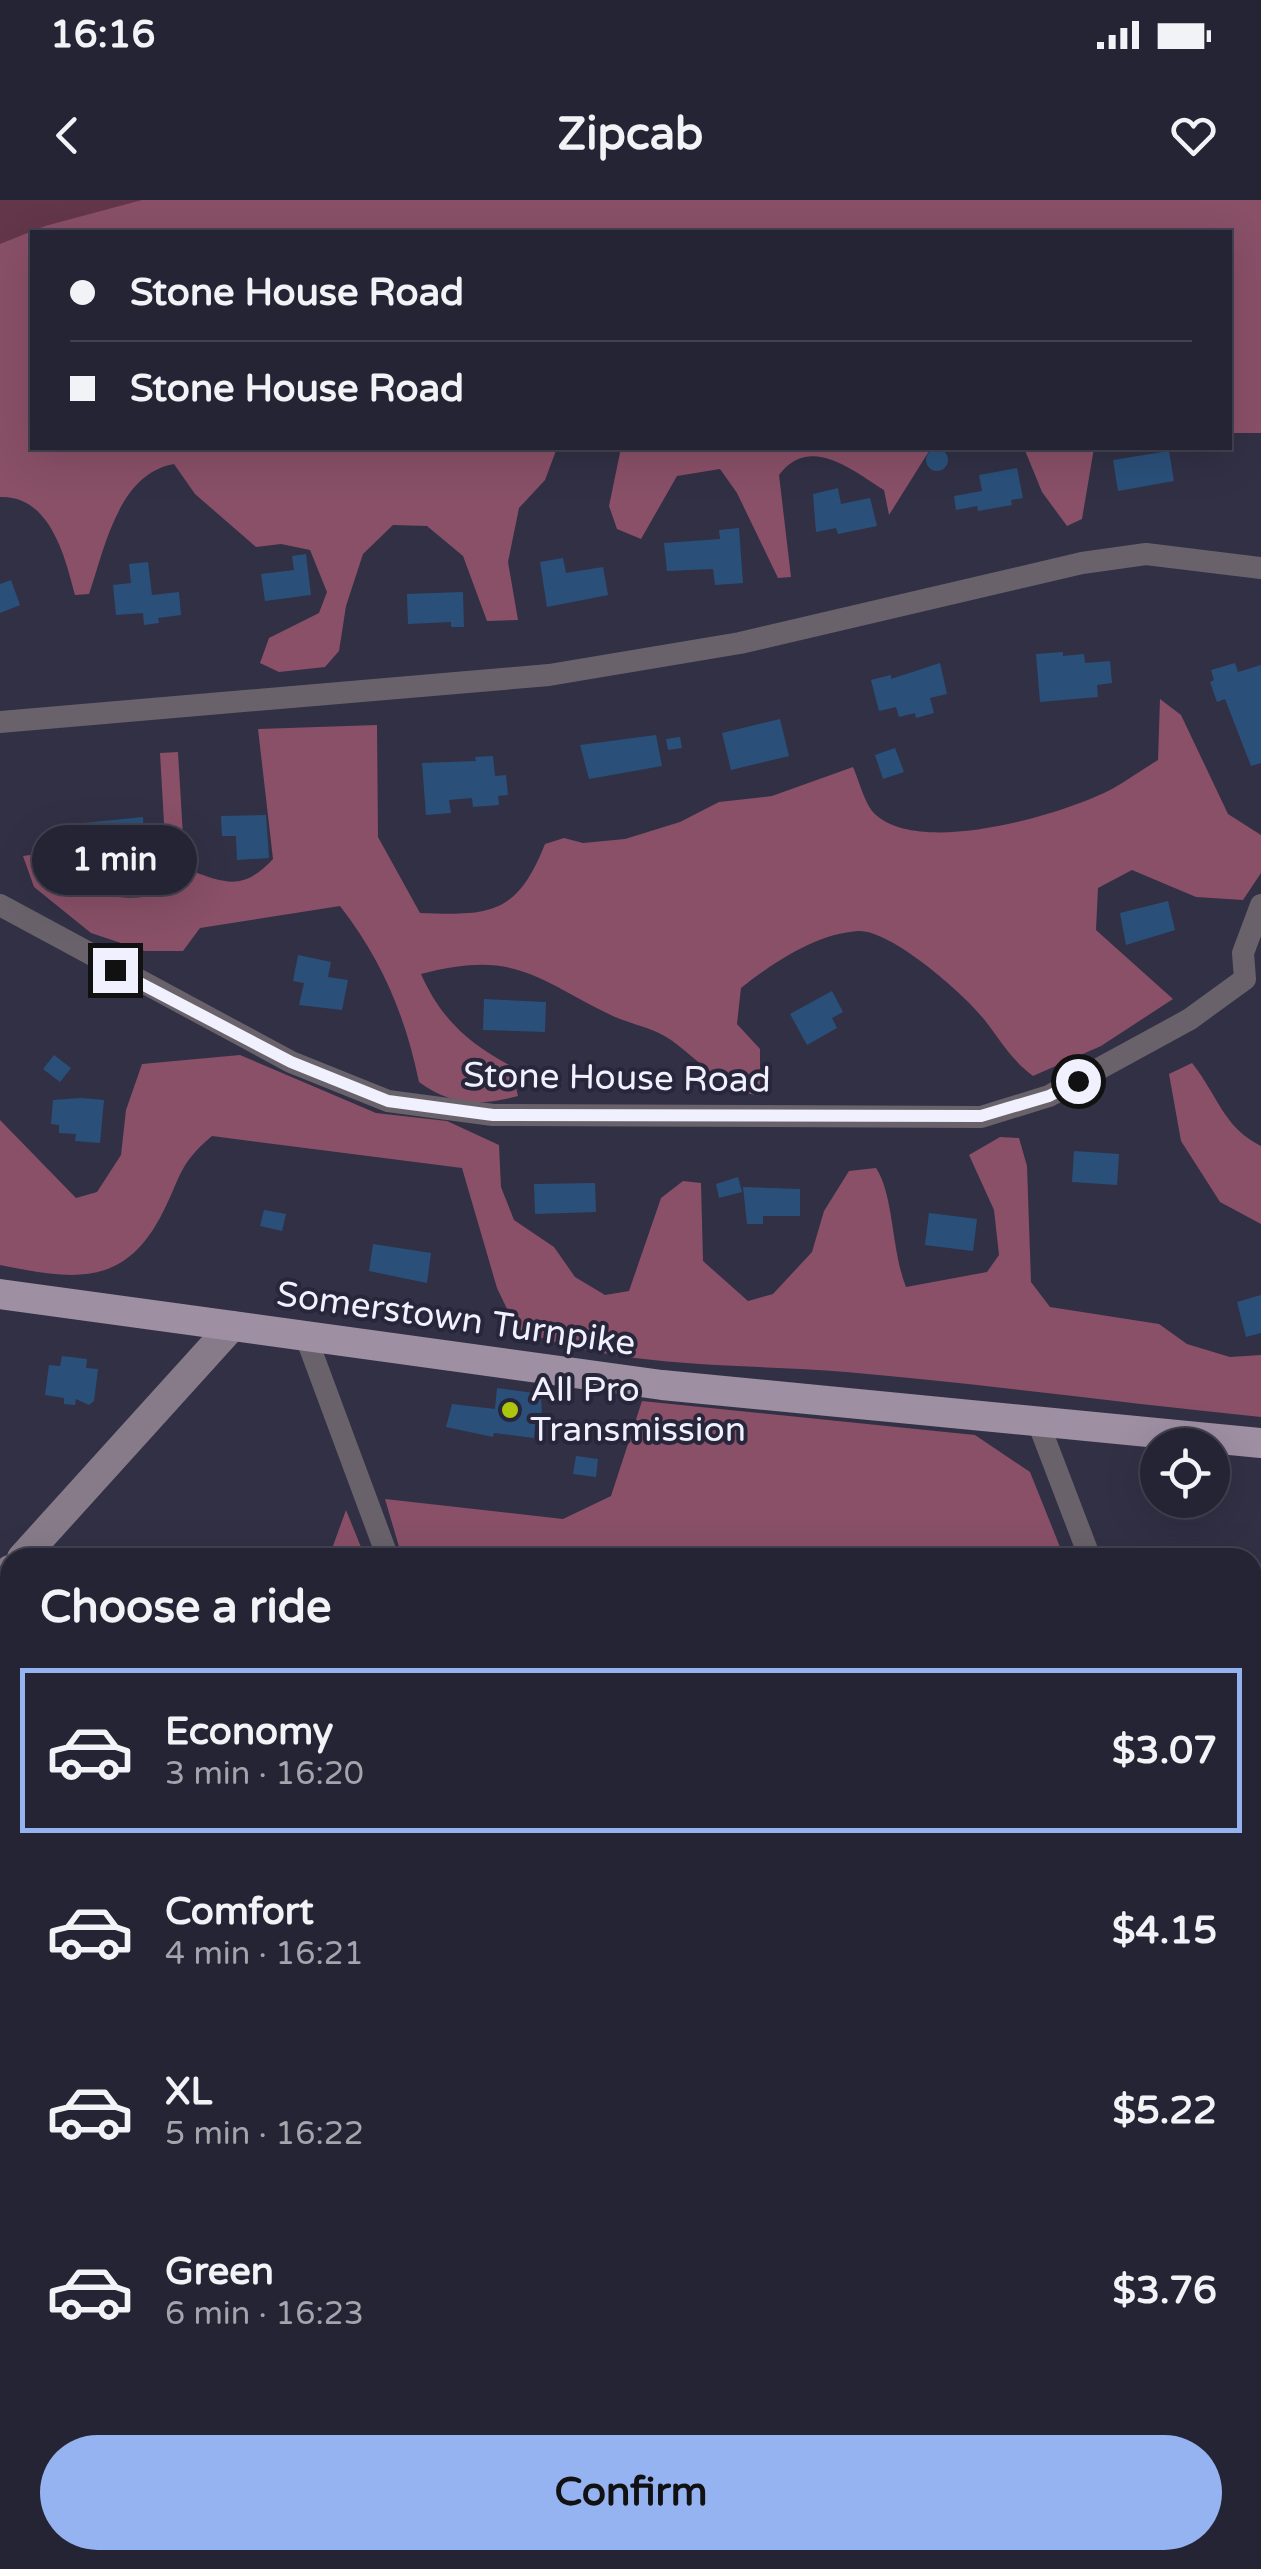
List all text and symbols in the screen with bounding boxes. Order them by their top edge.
text: 16:16 [50,12,155,58]
icon: back [40,108,95,163]
text: Zipcab [558,108,703,162]
icon: heart [1166,108,1221,163]
text: Stone House Road [130,270,464,316]
text: Stone House Road [130,366,464,412]
callout: 1 min [32,825,198,895]
text: 1 min [72,841,157,879]
route end [93,948,138,993]
street label: Stone House Road [463,1054,771,1102]
route start [1056,1059,1101,1104]
street label: Somerstown Turnpike [274,1273,638,1365]
place label: All Pro Transmission [530,1369,746,1451]
marker: All Pro Transmission [499,1399,521,1421]
map controls [1140,1428,1230,1518]
button: locate [1140,1428,1230,1518]
text: Choose a ride [40,1581,331,1635]
icon: car [45,1706,135,1796]
text: Economy [165,1709,333,1755]
text: $3.07 [1112,1728,1217,1774]
text: 3 min · 16:20 [165,1755,364,1793]
icon: car [45,1886,135,1976]
text: Comfort [165,1889,314,1935]
text: $4.15 [1112,1908,1217,1954]
text: 4 min · 16:21 [165,1935,364,1973]
icon: car [45,2066,135,2156]
text: XL [165,2069,212,2115]
text: $5.22 [1112,2088,1217,2134]
text: 5 min · 16:22 [165,2115,364,2153]
icon: car [45,2246,135,2336]
text: Green [165,2249,274,2295]
text: $3.76 [1112,2268,1217,2314]
text: 6 min · 16:23 [165,2295,364,2333]
button: Confirm [40,2435,1222,2550]

